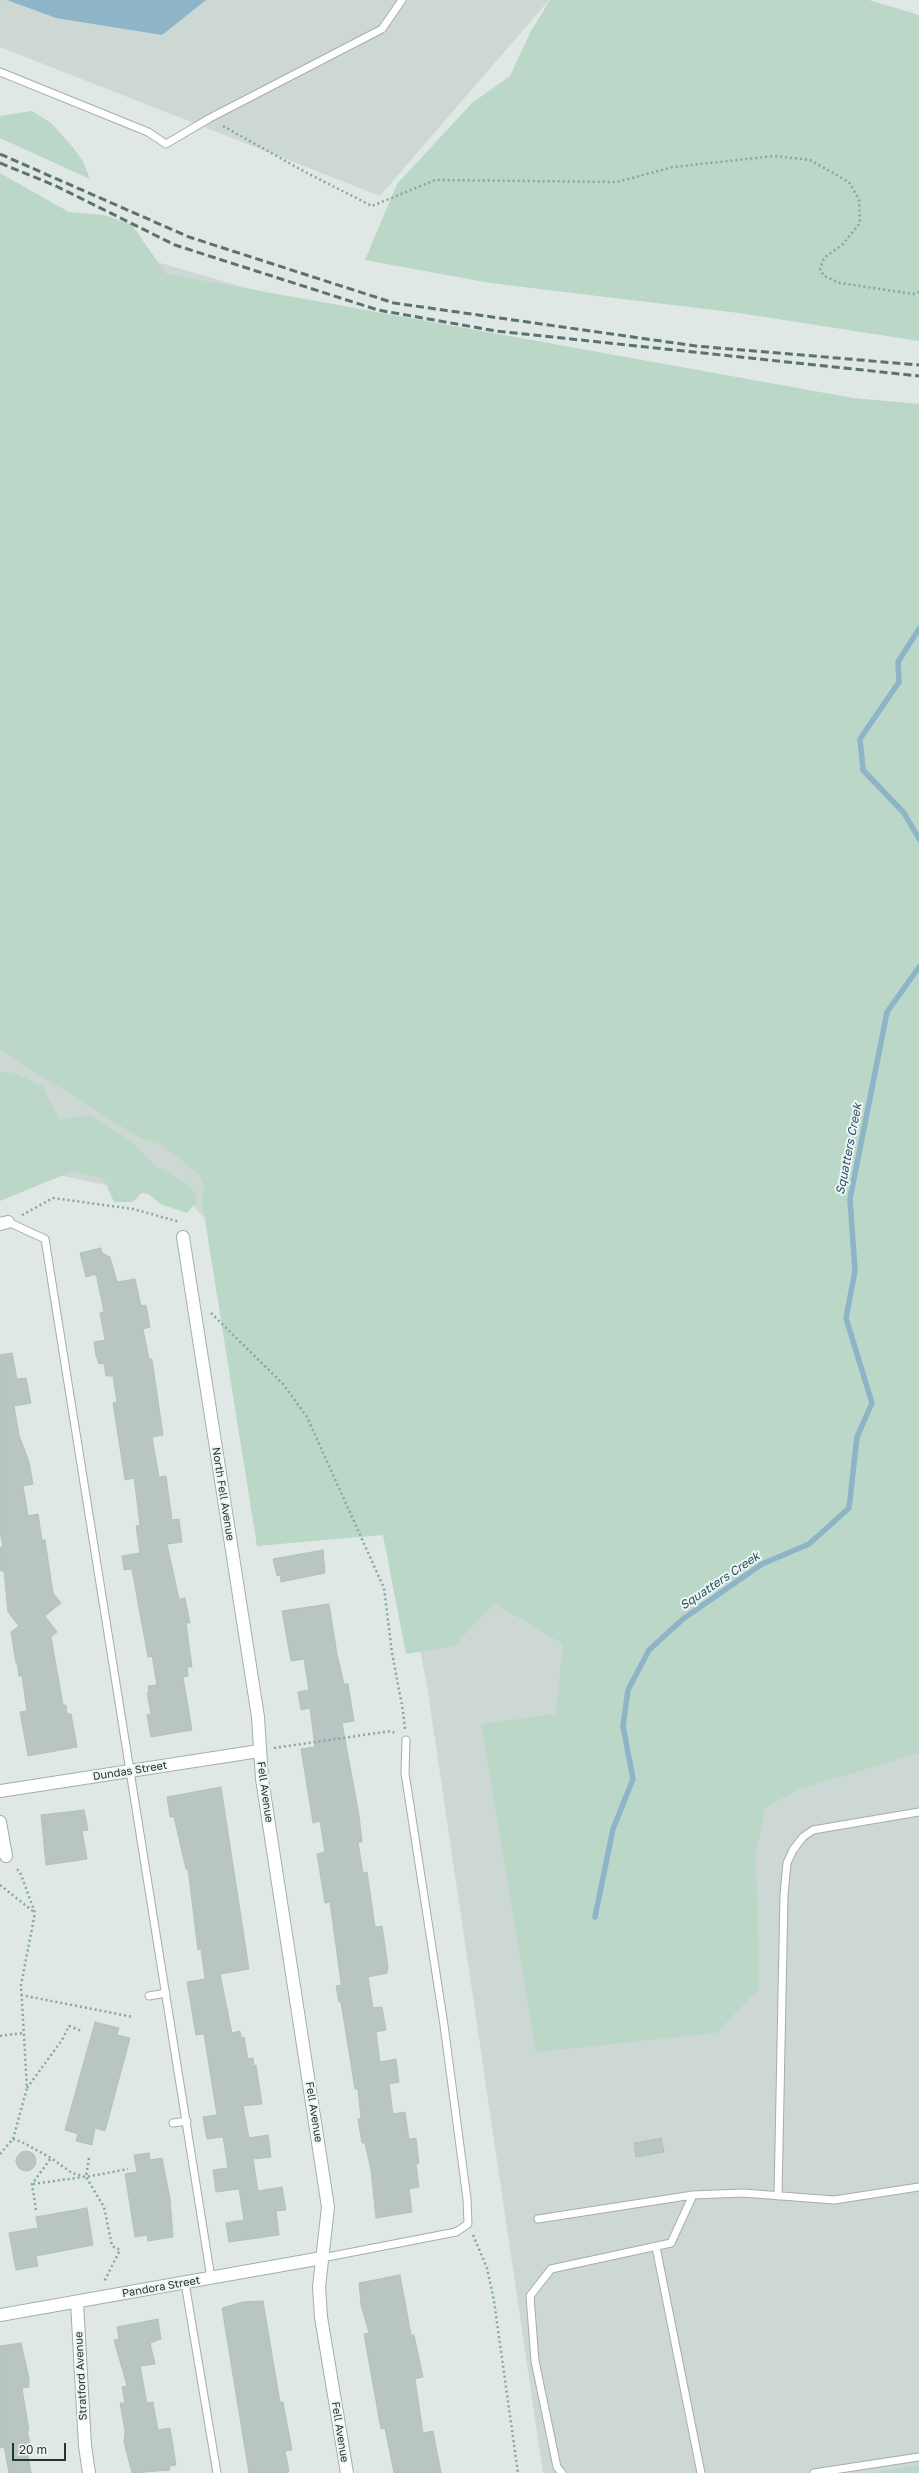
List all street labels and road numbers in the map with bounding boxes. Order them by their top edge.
street label: North Fell Avenue [209,1446,237,1542]
street label: Dundas Street [92,1759,168,1783]
street label: Fell Avenue [254,1761,276,1823]
street label: Fell Avenue [303,2081,325,2143]
street label: Pandora Street [121,2274,201,2300]
street label: Stratford Avenue [72,2331,90,2421]
street label: Fell Avenue [329,2401,351,2463]

